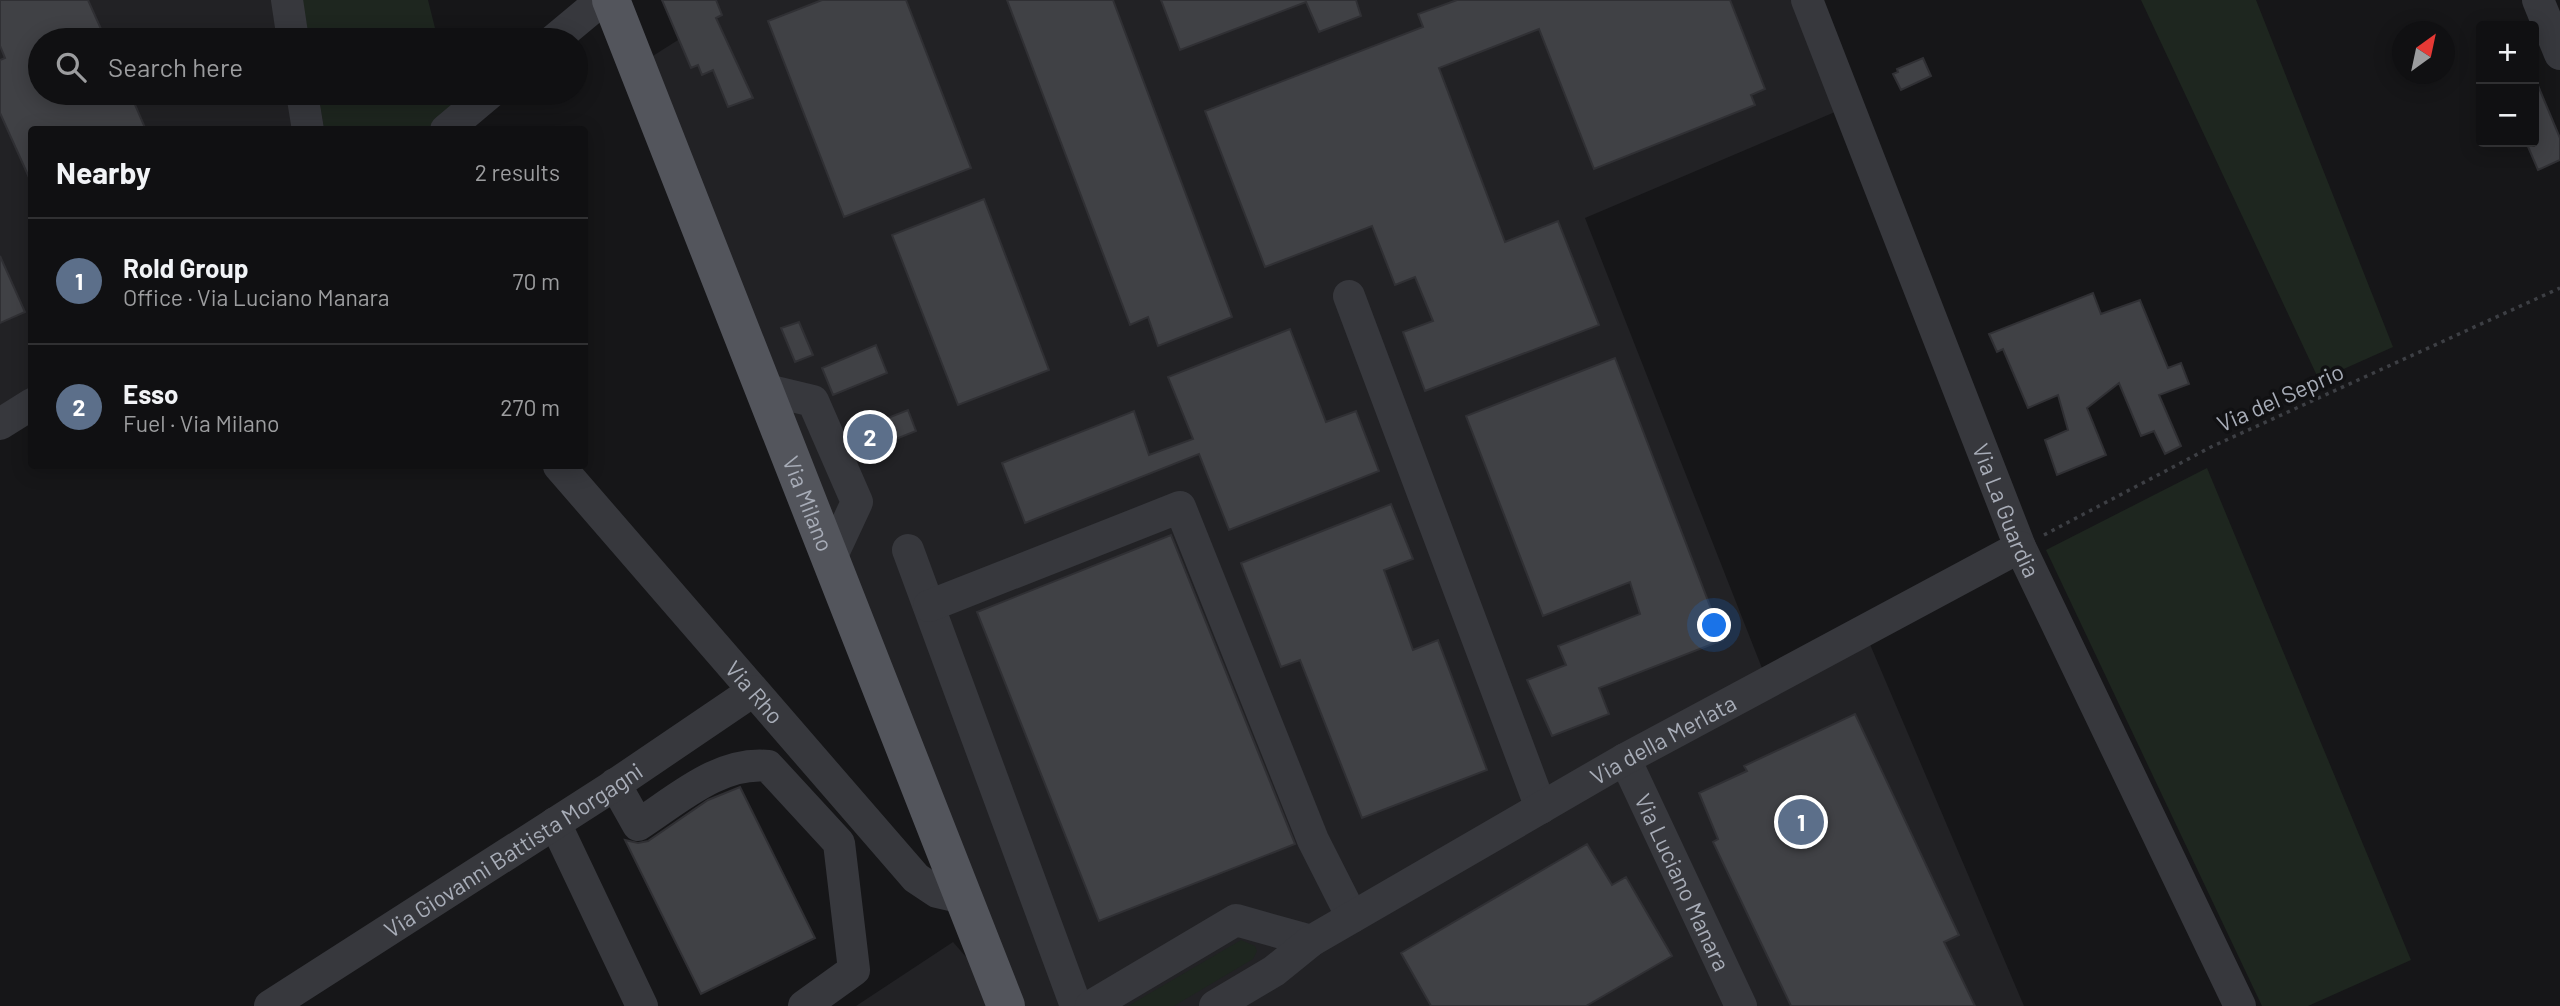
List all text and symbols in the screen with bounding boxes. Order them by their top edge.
north arrow [2392,21,2455,84]
map controls [2476,21,2539,147]
button: + [2476,21,2539,84]
search box [28,28,588,105]
icon: search [52,48,90,86]
text: Search here [108,51,243,82]
button: − [2476,84,2539,147]
text: Nearby [56,154,151,190]
text: 2 results [475,158,560,186]
text: Rold Group [123,252,248,283]
text: 1 [75,267,83,295]
text: 70 m [513,267,560,295]
text: Office · Via Luciano Manara [123,283,390,311]
street label: Via del Seprio [2212,357,2348,437]
text: Esso [123,378,179,409]
text: 2 [73,393,85,421]
text: 270 m [500,393,560,421]
text: Fuel · Via Milano [123,409,280,437]
pin: 2 [847,411,893,463]
street label: Via La Guardia [1967,439,2046,582]
street label: Via Milano [777,452,840,555]
your location [1697,608,1731,642]
street label: Via Rho [720,655,790,729]
street label: Via della Merlata [1585,688,1741,790]
street label: Via Giovanni Battista Morgagni [379,756,648,943]
street label: Via Luciano Manara [1629,789,1736,975]
pin: 1 [1778,796,1824,848]

